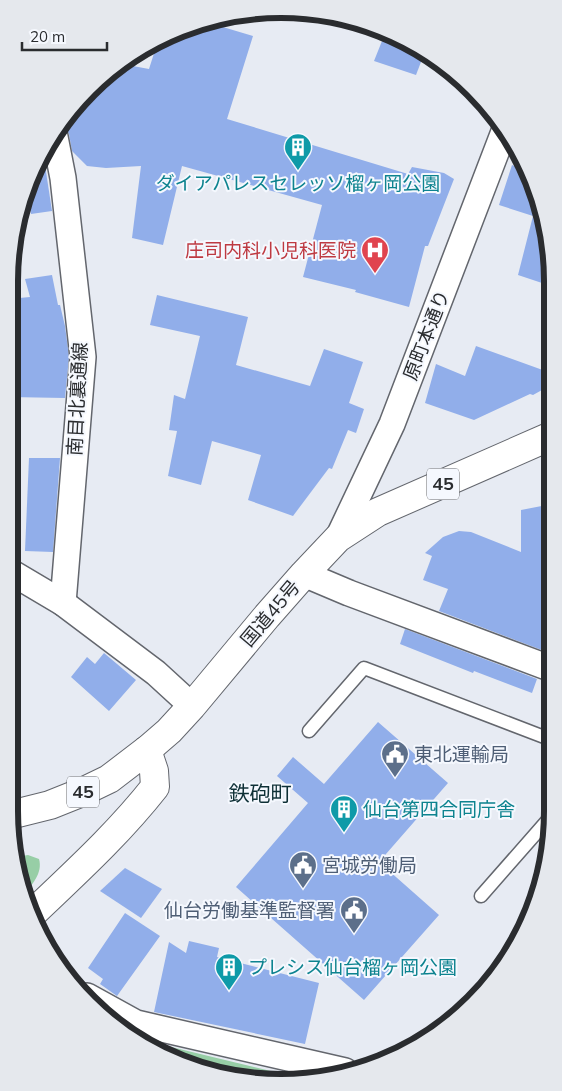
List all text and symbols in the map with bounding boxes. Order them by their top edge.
scale bar [22,20,108,52]
text: 20 m [30,27,65,46]
building icon: ダイアパレスセレッソ榴ヶ岡公園 [283,132,313,171]
place label: ダイアパレスセレッソ榴ヶ岡公園 [156,171,440,195]
hospital icon: 庄司内科小児科医院 [360,235,390,274]
place label: 庄司内科小児科医院 [185,238,356,262]
street label: 原町本通り [398,286,454,384]
street label: 南目北裏通線 [62,341,92,457]
road number: 45 [427,468,459,499]
street label: 国道45号 [235,575,305,651]
public building icon: 東北運輸局 [380,739,410,778]
place label: 東北運輸局 [414,742,509,766]
road number: 45 [67,776,99,808]
district label: 鉄砲町 [229,780,292,806]
building icon: 仙台第四合同庁舎 [329,794,359,833]
place label: 仙台第四合同庁舎 [363,797,515,821]
public building icon: 宮城労働局 [288,850,318,889]
place label: 宮城労働局 [322,853,417,877]
public building icon: 仙台労働基準監督署 [339,895,369,934]
place label: 仙台労働基準監督署 [164,898,335,922]
building icon: プレシス仙台榴ヶ岡公園 [214,952,244,991]
place label: プレシス仙台榴ヶ岡公園 [248,955,457,979]

